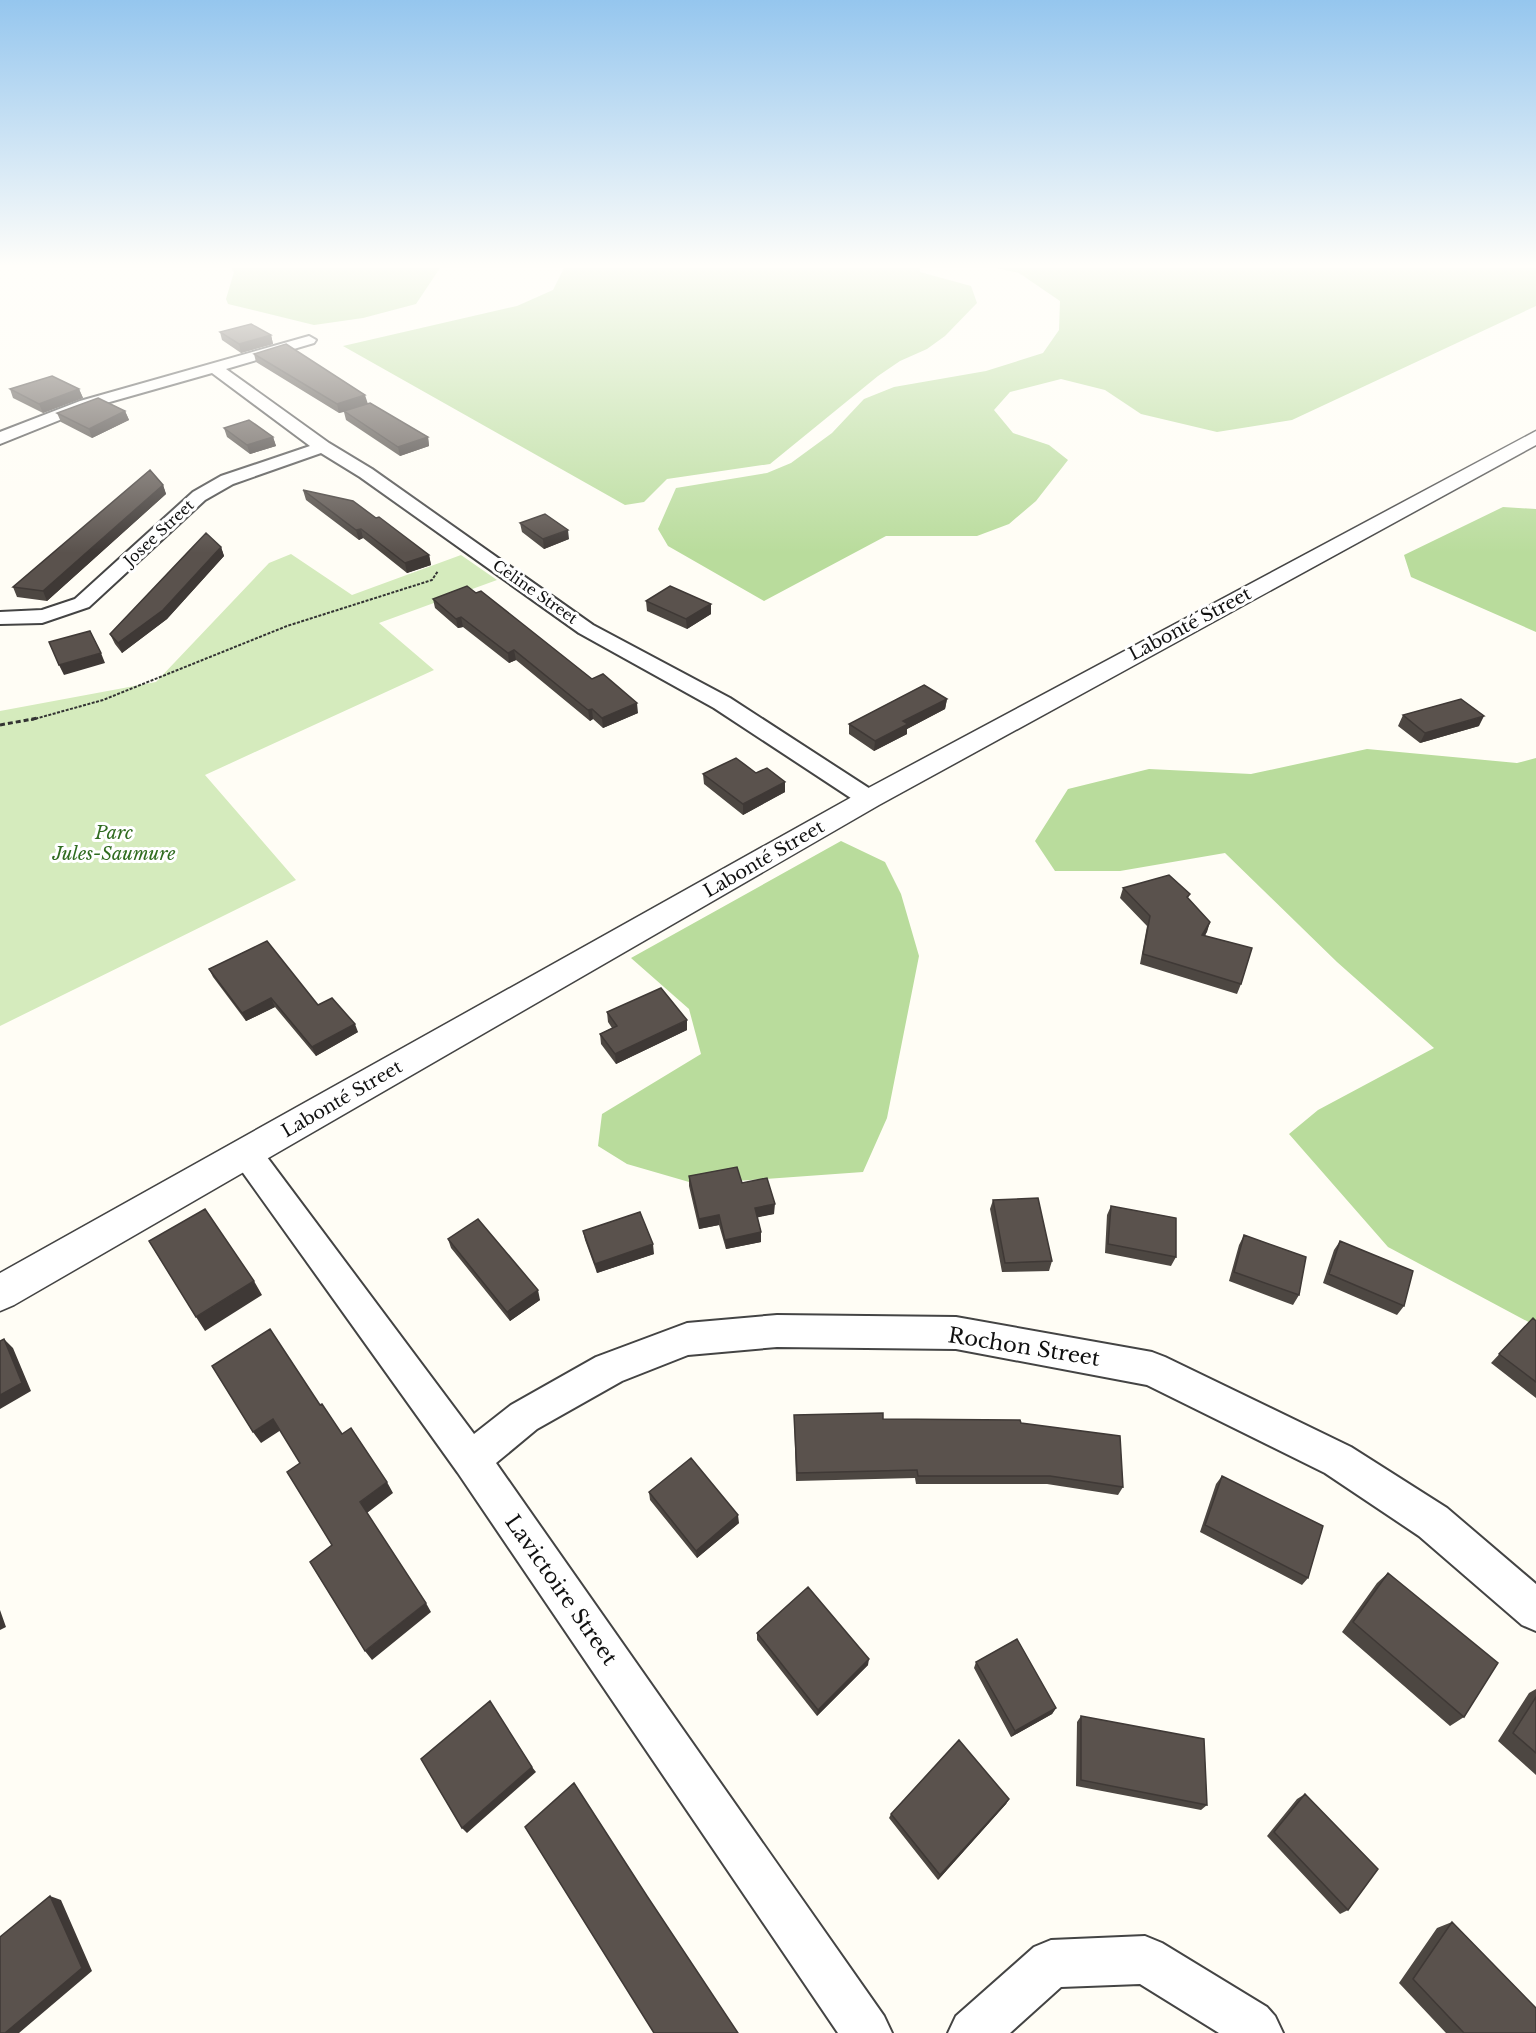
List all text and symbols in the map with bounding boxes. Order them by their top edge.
street label: Josee Street [118,495,198,571]
street label: Celine Street [489,555,582,628]
street label: Labonté Street [1125,582,1255,666]
street label: Labonté Street [700,816,828,902]
park label: Parc Jules-Saumure [51,822,176,865]
street label: Labonté Street [278,1056,406,1142]
street label: Rochon Street [946,1322,1102,1372]
street label: Lavictoire Street [499,1510,623,1670]

